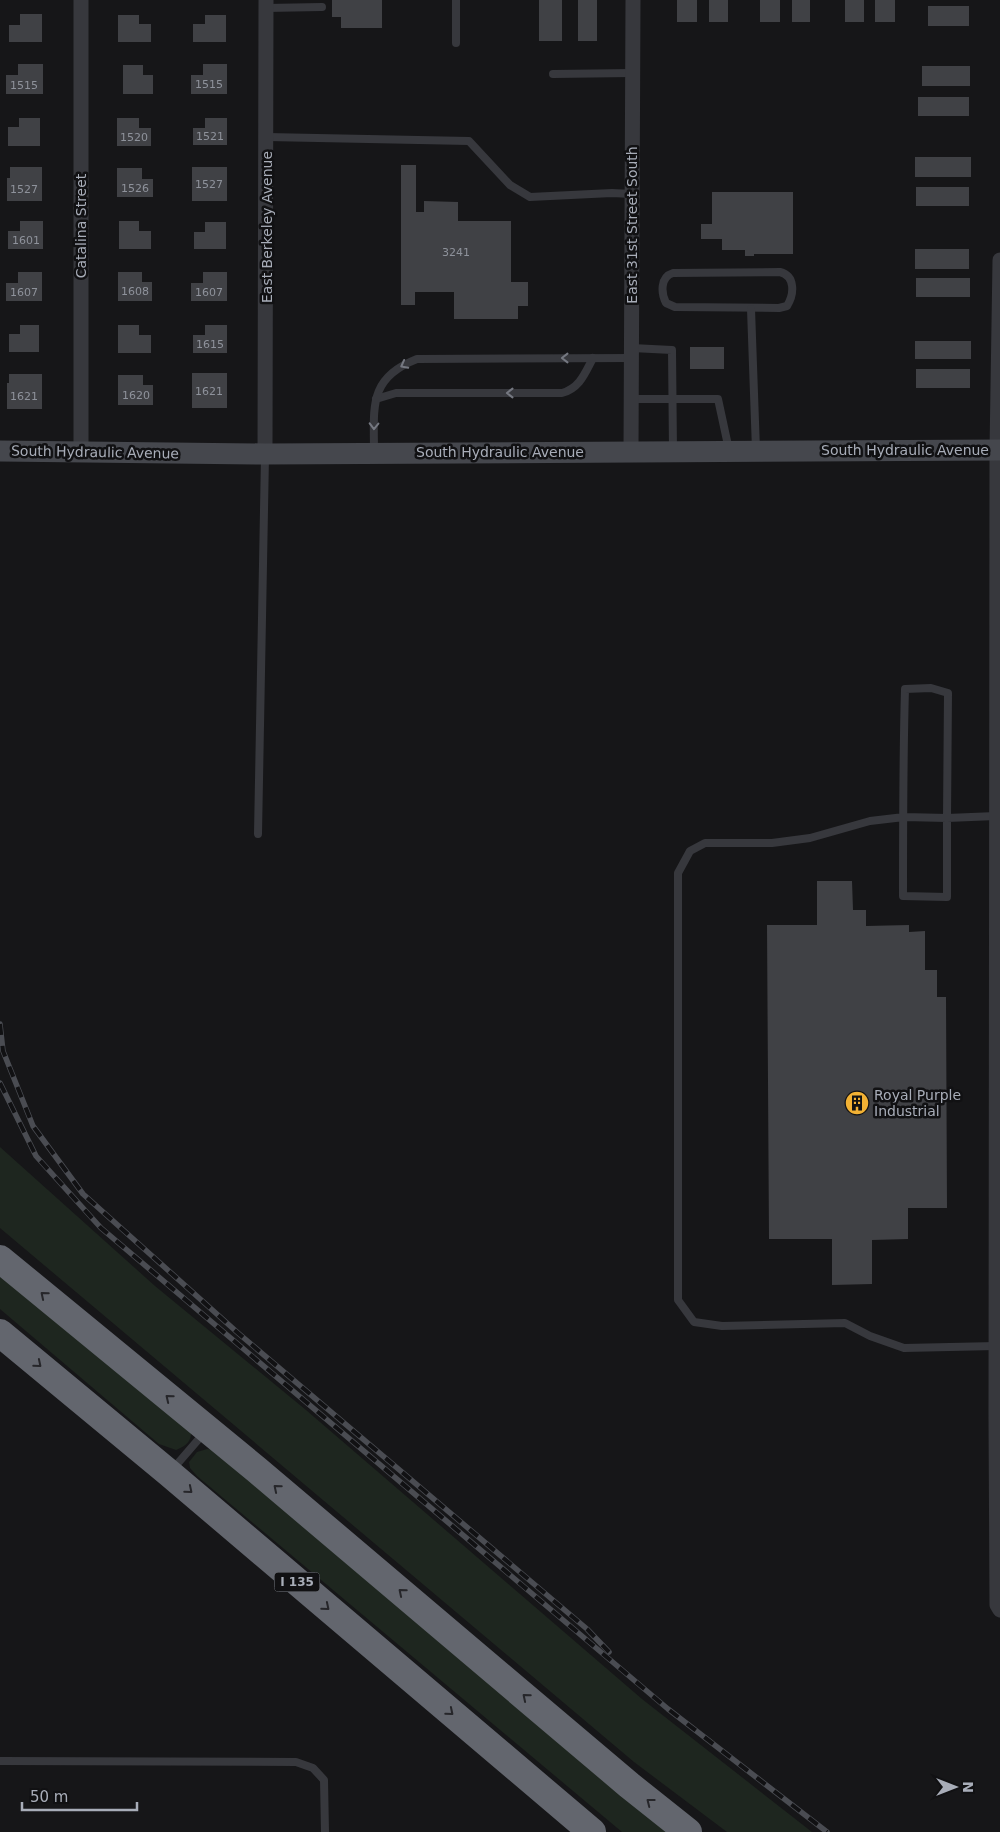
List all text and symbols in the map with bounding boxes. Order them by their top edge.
house number: 1515 [195,78,223,91]
house number: 1515 [10,79,38,92]
house number: 1521 [196,130,224,143]
house number: 1520 [120,131,148,144]
street label: East 31st Street South [624,146,640,304]
street label: East Berkeley Avenue [259,151,275,303]
street label: Catalina Street [73,173,89,278]
house number: 1527 [195,178,223,191]
house number: 1526 [121,182,149,195]
house number: 1527 [10,183,38,196]
house number: 1601 [12,234,40,247]
house number: 3241 [442,246,470,259]
house number: 1608 [121,285,149,298]
house number: 1607 [10,286,38,299]
house number: 1607 [195,286,223,299]
house number: 1615 [196,338,224,351]
one-way arrow [561,353,569,363]
one-way arrow [401,359,410,369]
house number: 1621 [195,385,223,398]
one-way arrow [506,388,514,398]
house number: 1620 [122,389,150,402]
house number: 1621 [10,390,38,403]
one-way arrow [369,422,379,430]
street label: South Hydraulic Avenue [821,442,989,458]
street label: South Hydraulic Avenue [11,443,179,461]
street label: South Hydraulic Avenue [416,444,584,460]
place label: Royal Purple Industrial [874,1087,961,1119]
building icon: Royal Purple Industrial [844,1090,870,1116]
one-way arrow [40,1292,49,1301]
one-way arrow [32,1358,41,1367]
one-way arrow [166,1396,175,1404]
one-way arrow [274,1484,283,1493]
one-way arrow [184,1485,193,1494]
road number: I 135 [274,1572,320,1591]
one-way arrow [399,1589,408,1598]
one-way arrow [321,1601,330,1610]
one-way arrow [523,1694,532,1703]
one-way arrow [444,1707,453,1715]
north arrow [930,1762,980,1812]
scale bar [22,1780,138,1812]
text: N [960,1781,976,1793]
text: 50 m [30,1788,68,1806]
one-way arrow [647,1799,656,1807]

